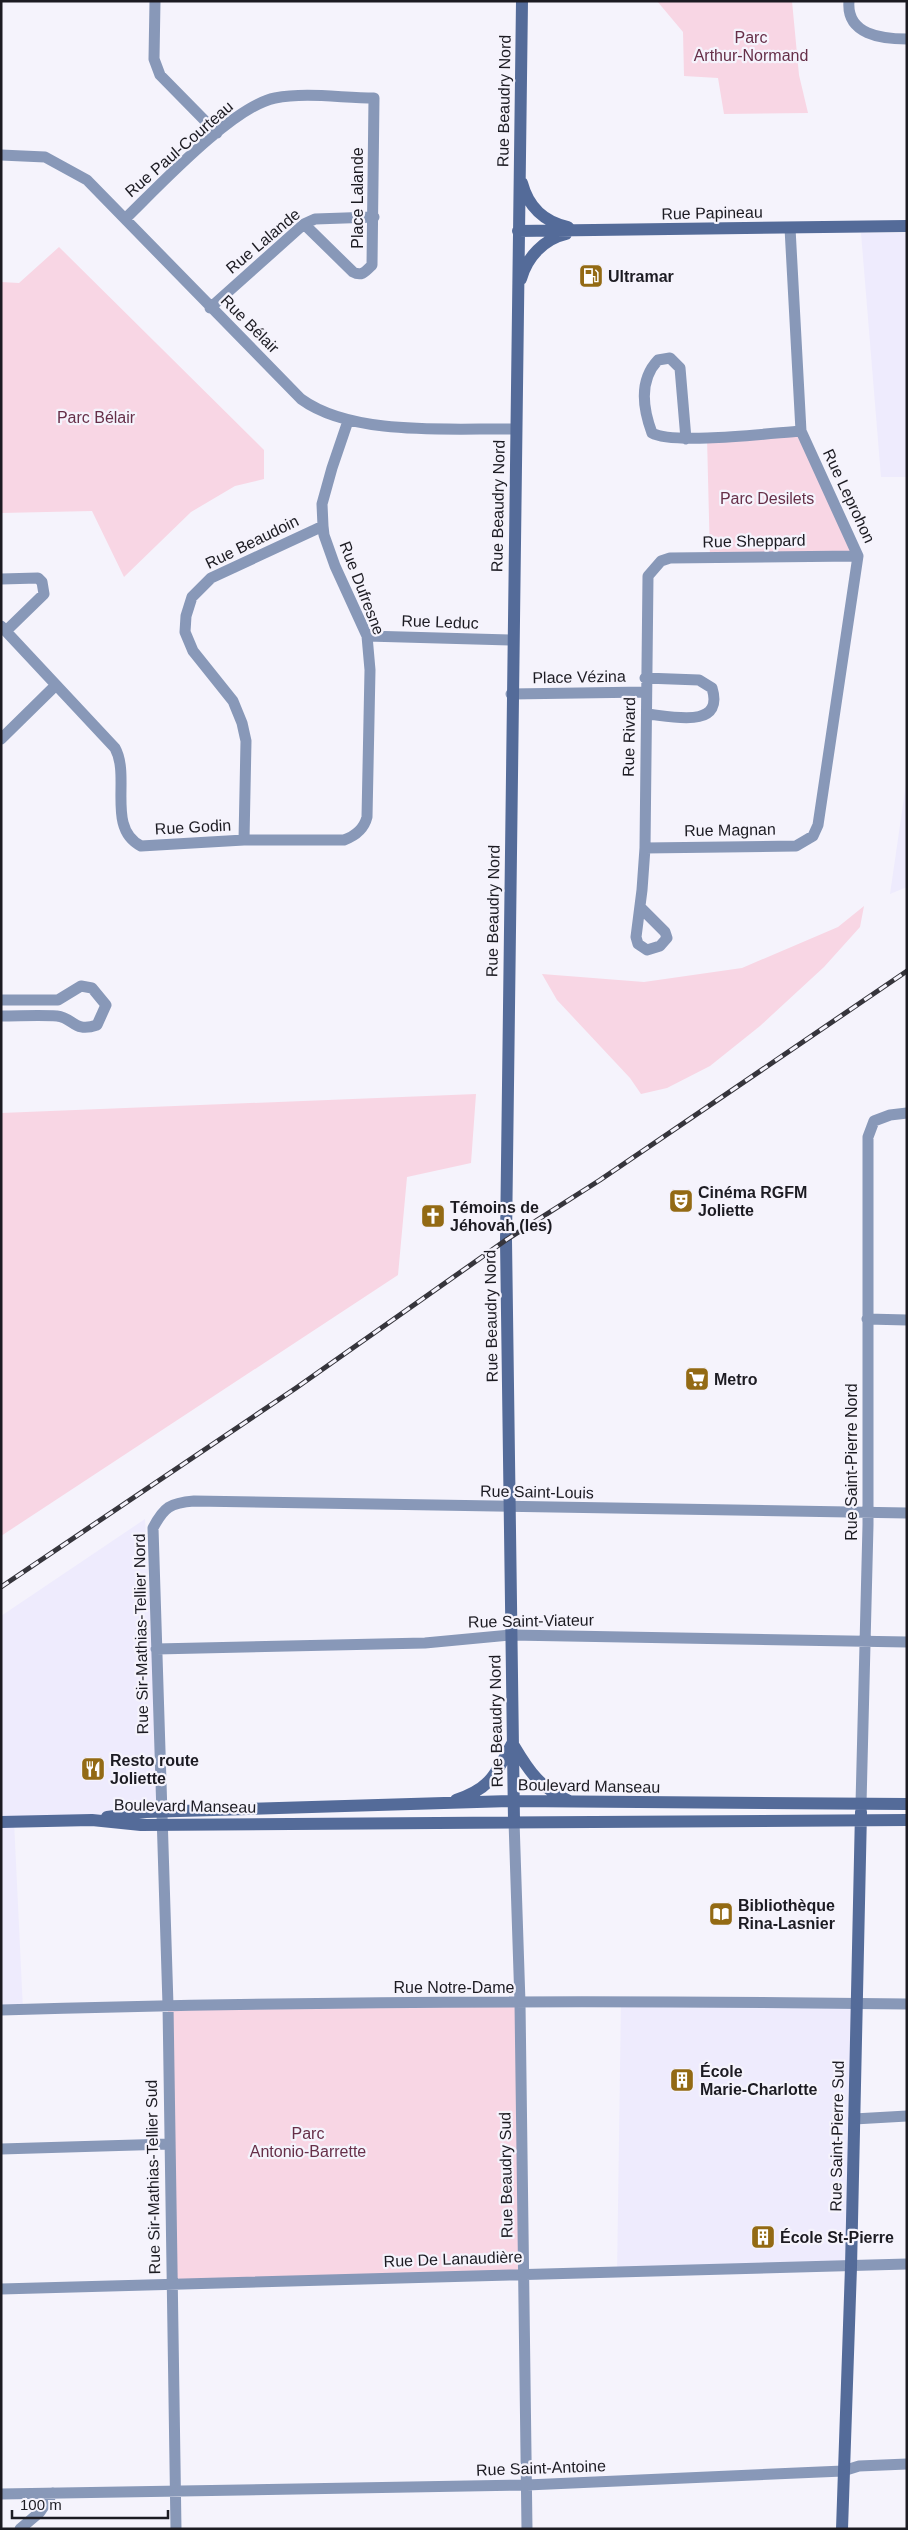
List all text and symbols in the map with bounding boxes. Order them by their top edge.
park label: Parc Arthur-Normand [694,29,808,64]
street label: Rue Beaudry Nord [494,35,514,167]
street label: Rue Paul-Courteau [122,98,236,200]
street label: Place Lalande [349,147,366,249]
street label: Rue Papineau [661,204,763,222]
street label: Rue Lalande [223,205,303,277]
fuel station icon: Ultramar [578,263,604,289]
place label: Ultramar [608,268,674,285]
street label: Rue Bélair [218,292,283,357]
park label: Parc Bélair [57,409,136,426]
street label: Rue Beaudry Nord [488,440,508,572]
street label: Rue Leprohon [820,446,878,546]
park label: Parc Desilets [720,490,814,507]
street label: Rue Beaudoin [203,512,301,572]
street label: Rue Sheppard [702,532,806,550]
street label: Rue Dufresne [336,539,388,637]
street label: Rue Leduc [401,612,479,632]
street label: Place Vézina [532,668,626,686]
street label: Rue Rivard [620,697,638,777]
street label: Rue Godin [154,817,232,837]
street label: Rue Magnan [684,821,776,839]
street label: Rue Beaudry Nord [483,845,503,977]
place label: Cinéma RGFM Joliette [698,1184,807,1219]
theatre icon: Cinéma RGFM Joliette [668,1188,694,1214]
place label: Témoins de Jéhovah (les) [450,1199,552,1234]
church icon: Témoins de Jéhovah (les) [420,1203,446,1229]
street label: Rue Beaudry Nord [481,1250,501,1382]
supermarket icon: Metro [684,1366,710,1392]
place label: Metro [714,1371,758,1388]
street label: Rue Saint-Pierre Nord [843,1383,860,1541]
street label: Rue Saint-Louis [480,1483,594,1501]
street label: Rue Sir-Mathias-Tellier Nord [131,1533,151,1735]
street label: Rue Saint-Viateur [468,1611,595,1631]
street label: Rue Beaudry Nord [486,1655,506,1787]
place label: Resto route Joliette [110,1752,199,1787]
restaurant icon: Resto route Joliette [80,1756,106,1782]
street label: Boulevard Manseau [518,1776,660,1796]
street label: Boulevard Manseau [114,1796,256,1816]
place label: Bibliothèque Rina-Lasnier [738,1897,835,1932]
library icon: Bibliothèque Rina-Lasnier [708,1901,734,1927]
street label: Rue Notre-Dame [394,1979,515,1996]
street label: Rue Saint-Pierre Sud [827,2060,847,2212]
place label: École Marie-Charlotte [700,2062,817,2098]
building icon: École Marie-Charlotte [669,2067,695,2093]
street label: Rue Sir-Mathias-Tellier Sud [143,2079,163,2275]
street label: Rue Beaudry Sud [496,2112,516,2238]
park label: Parc Antonio-Barrette [250,2125,366,2160]
building icon: École St-Pierre [750,2224,776,2250]
place label: École St-Pierre [780,2228,894,2246]
street label: Rue De Lanaudière [383,2248,523,2270]
street label: Rue Saint-Antoine [476,2457,606,2479]
scale bar [12,2488,169,2520]
text: 100 m [20,2496,62,2513]

